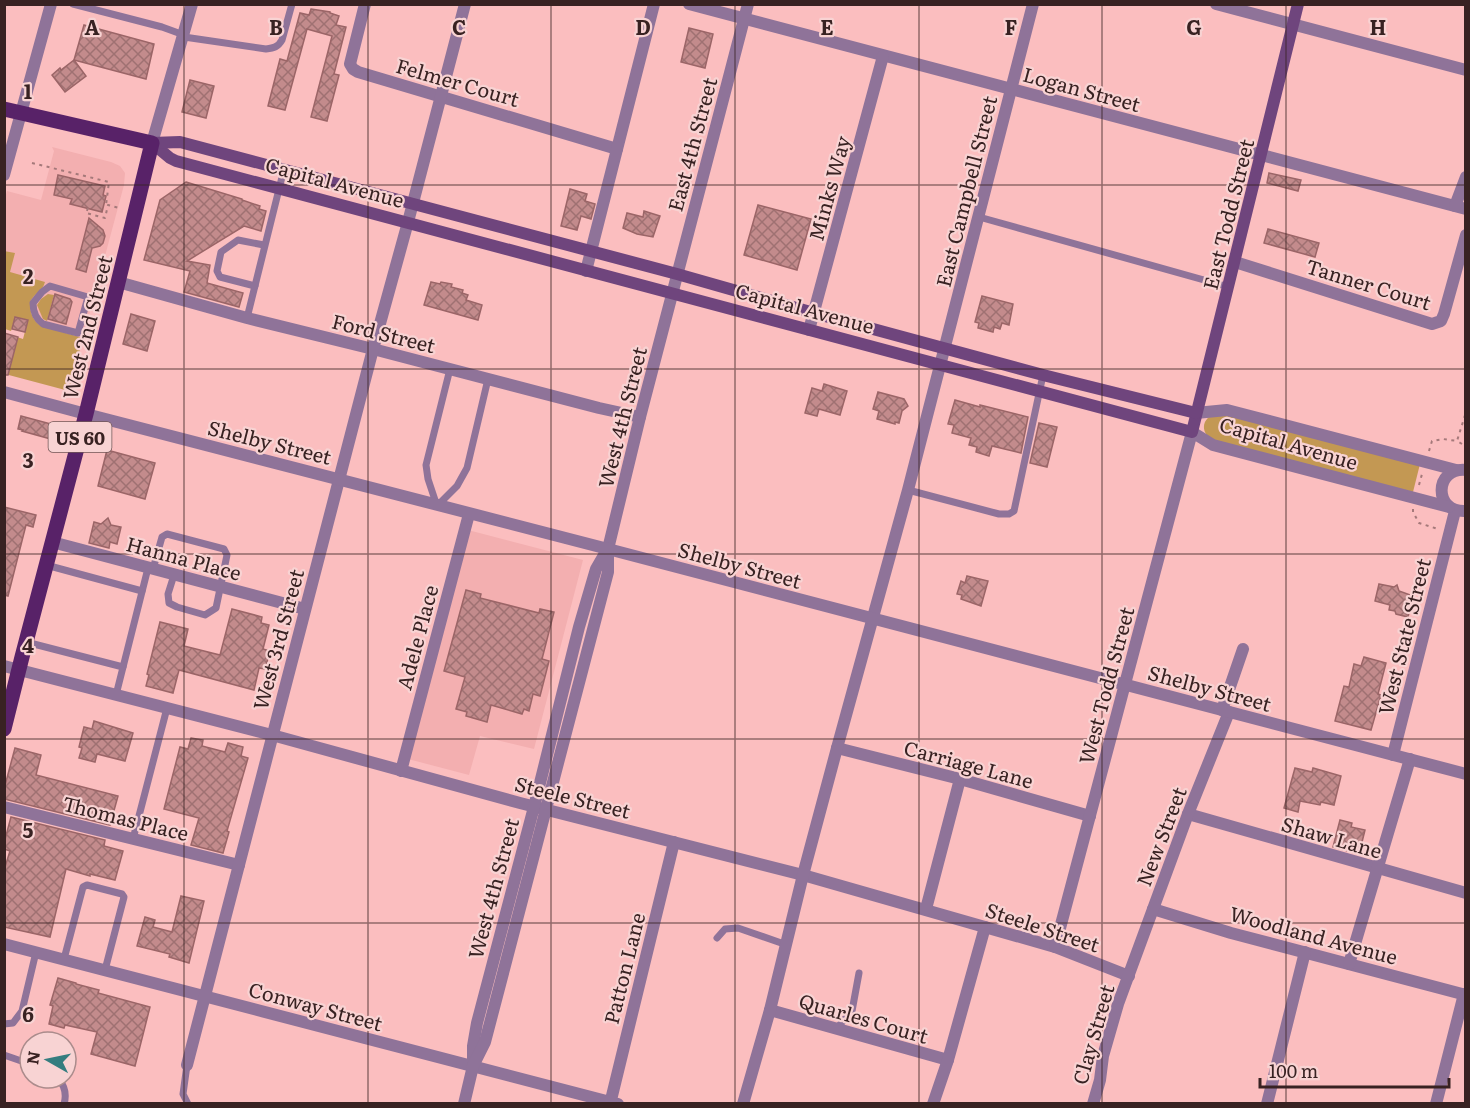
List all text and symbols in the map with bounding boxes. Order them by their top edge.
text: A [84,11,100,41]
text: B [269,11,283,41]
text: C [452,11,466,41]
text: D [635,11,651,41]
text: E [820,11,834,41]
text: F [1005,11,1018,41]
text: G [1186,11,1202,41]
text: H [1370,11,1386,41]
street label: Felmer Court [393,49,523,113]
street label: Logan Street [1020,58,1144,118]
street label: East 4th Street [659,74,723,214]
text: 1 [24,75,32,105]
street label: East Campbell Street [927,92,1003,290]
street label: Minks Way [800,132,857,244]
street label: East Todd Street [1194,135,1260,293]
street label: Capital Avenue [262,148,408,214]
street label: Tanner Court [1303,250,1435,316]
street label: West 2nd Street [54,252,118,402]
text: 2 [23,260,34,290]
street label: Capital Avenue [732,274,878,340]
street label: Ford Street [329,305,439,359]
street label: West 4th Street [589,343,653,491]
street label: Capital Avenue [1216,408,1362,476]
street label: Shelby Street [205,411,335,471]
road number: US 60 [48,422,112,452]
text: 3 [22,444,34,474]
street label: Hanna Place [123,527,245,587]
street label: Shelby Street [675,533,805,595]
street label: West State Street [1369,555,1437,717]
street label: West 3rd Street [244,565,310,713]
street label: Adele Place [388,581,444,693]
street label: West Todd Street [1070,603,1140,767]
text: 4 [22,629,34,659]
street label: Shelby Street [1145,656,1275,718]
street label: Carriage Lane [901,731,1037,795]
street label: Steele Street [512,767,634,825]
street label: New Street [1127,782,1193,890]
street label: Thomas Place [60,787,192,847]
street label: Shaw Lane [1278,807,1386,865]
text: 5 [23,814,34,844]
street label: West 4th Street [459,814,525,962]
street label: Steele Street [982,893,1104,959]
street label: Woodland Avenue [1227,897,1401,971]
street label: Patton Lane [595,909,651,1027]
street label: Conway Street [246,973,386,1037]
street label: Clay Street [1063,980,1121,1088]
street label: Quarles Court [796,984,932,1050]
text: 6 [22,998,34,1028]
north arrow [18,1030,78,1090]
text: N [19,1049,45,1066]
scale bar [1260,1051,1449,1089]
text: 100 m [1269,1057,1318,1084]

